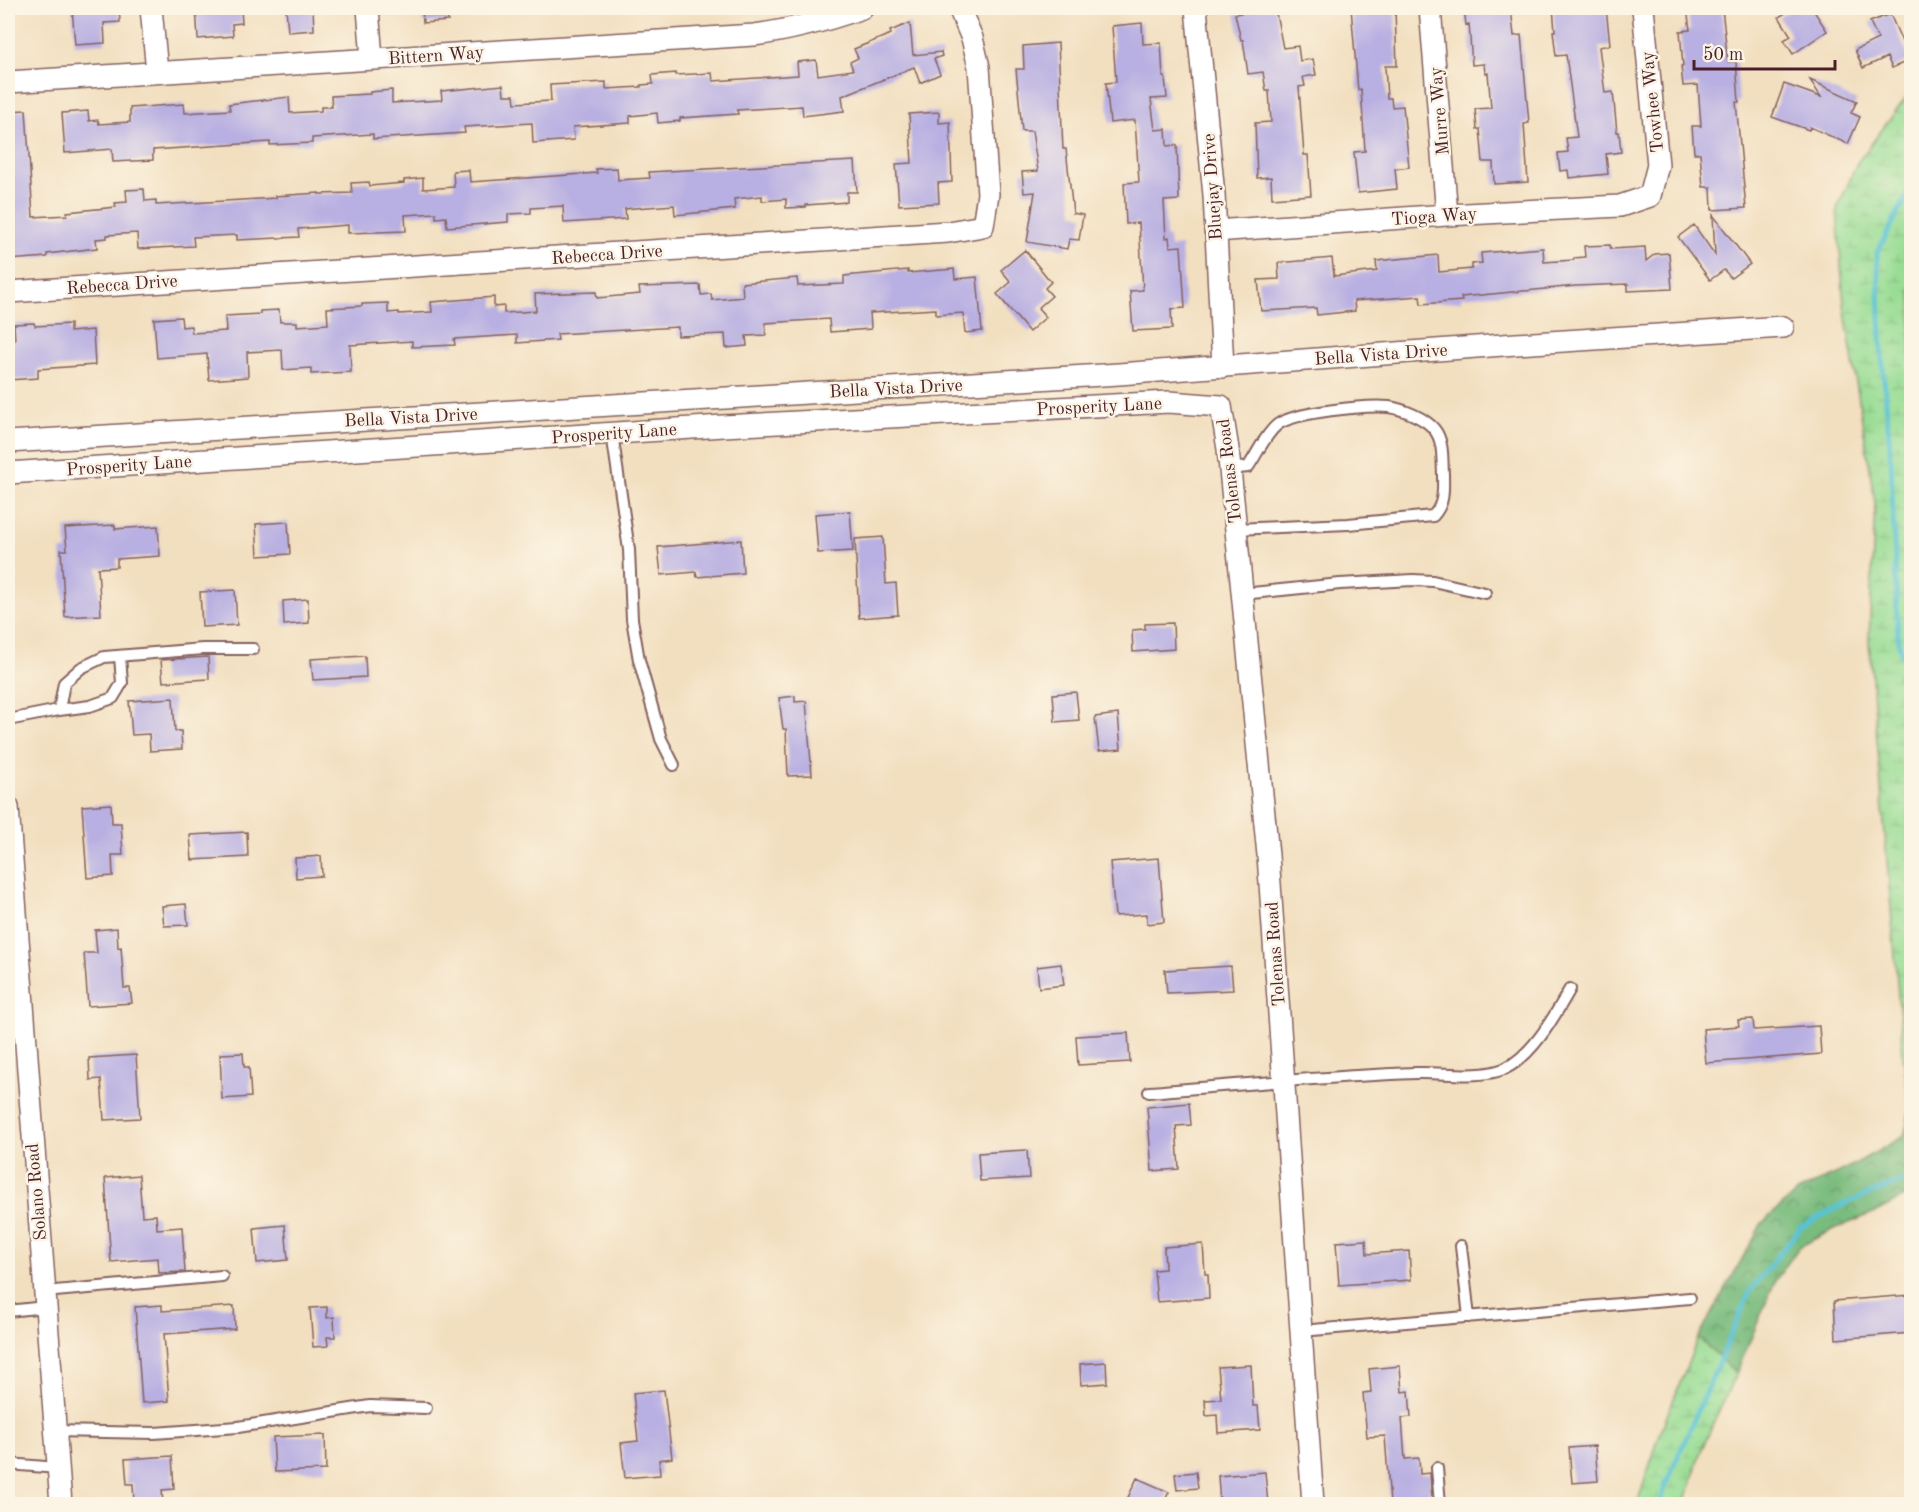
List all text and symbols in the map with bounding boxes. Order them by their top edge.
scale bar [1694,33,1835,71]
street label: Bittern Way [387,44,485,68]
text: 50 m [1703,46,1743,64]
street label: Towhee Way [1639,50,1667,153]
street label: Murre Way [1427,65,1453,156]
street label: Bluejay Drive [1200,133,1226,241]
street label: Tioga Way [1390,205,1478,229]
street label: Rebecca Drive [551,242,663,268]
street label: Rebecca Drive [66,272,178,298]
street label: Bella Vista Drive [1314,341,1448,369]
street label: Bella Vista Drive [829,377,963,401]
street label: Prosperity Lane [1036,395,1162,419]
street label: Bella Vista Drive [344,406,478,430]
street label: Tolenas Road [1215,418,1245,524]
street label: Prosperity Lane [551,421,678,447]
street label: Prosperity Lane [66,453,193,479]
street label: Tolenas Road [1263,901,1289,1007]
street label: Solano Road [24,1142,50,1241]

